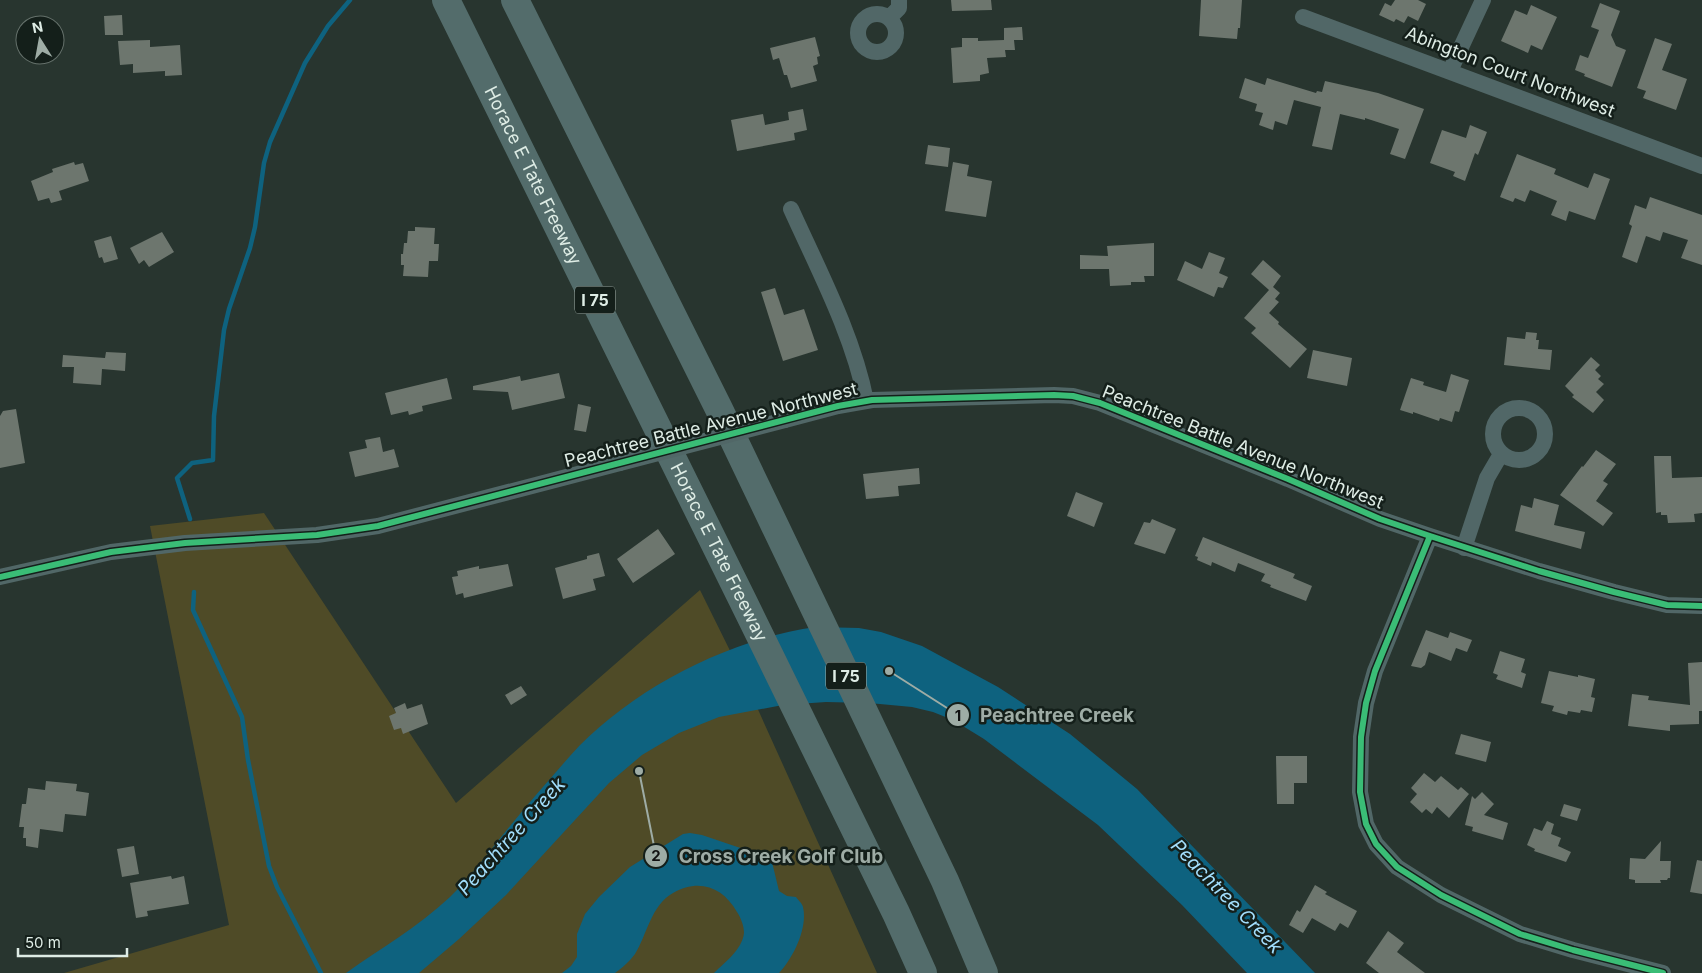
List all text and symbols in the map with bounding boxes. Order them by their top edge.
north arrow [15,15,65,65]
text: N [31,17,44,36]
street label: Abington Court Northwest [1403,22,1618,121]
street label: Horace E Tate Freeway [480,83,586,268]
road number: I 75 [575,286,615,314]
street label: Peachtree Battle Avenue Northwest [562,378,860,471]
street label: Peachtree Battle Avenue Northwest [1100,380,1387,513]
street label: Horace E Tate Freeway [666,459,772,645]
road number: I 75 [826,662,866,689]
callout: Peachtree Creek [945,698,1144,732]
text: Peachtree Creek [980,704,1134,727]
text: 1 [955,706,961,725]
water label: Peachtree Creek [453,772,570,900]
water label: Peachtree Creek [1166,834,1287,959]
callout: Cross Creek Golf Club [644,839,893,873]
text: Cross Creek Golf Club [679,845,883,868]
text: 2 [651,846,661,865]
scale bar [18,926,126,958]
text: 50 m [25,933,61,952]

